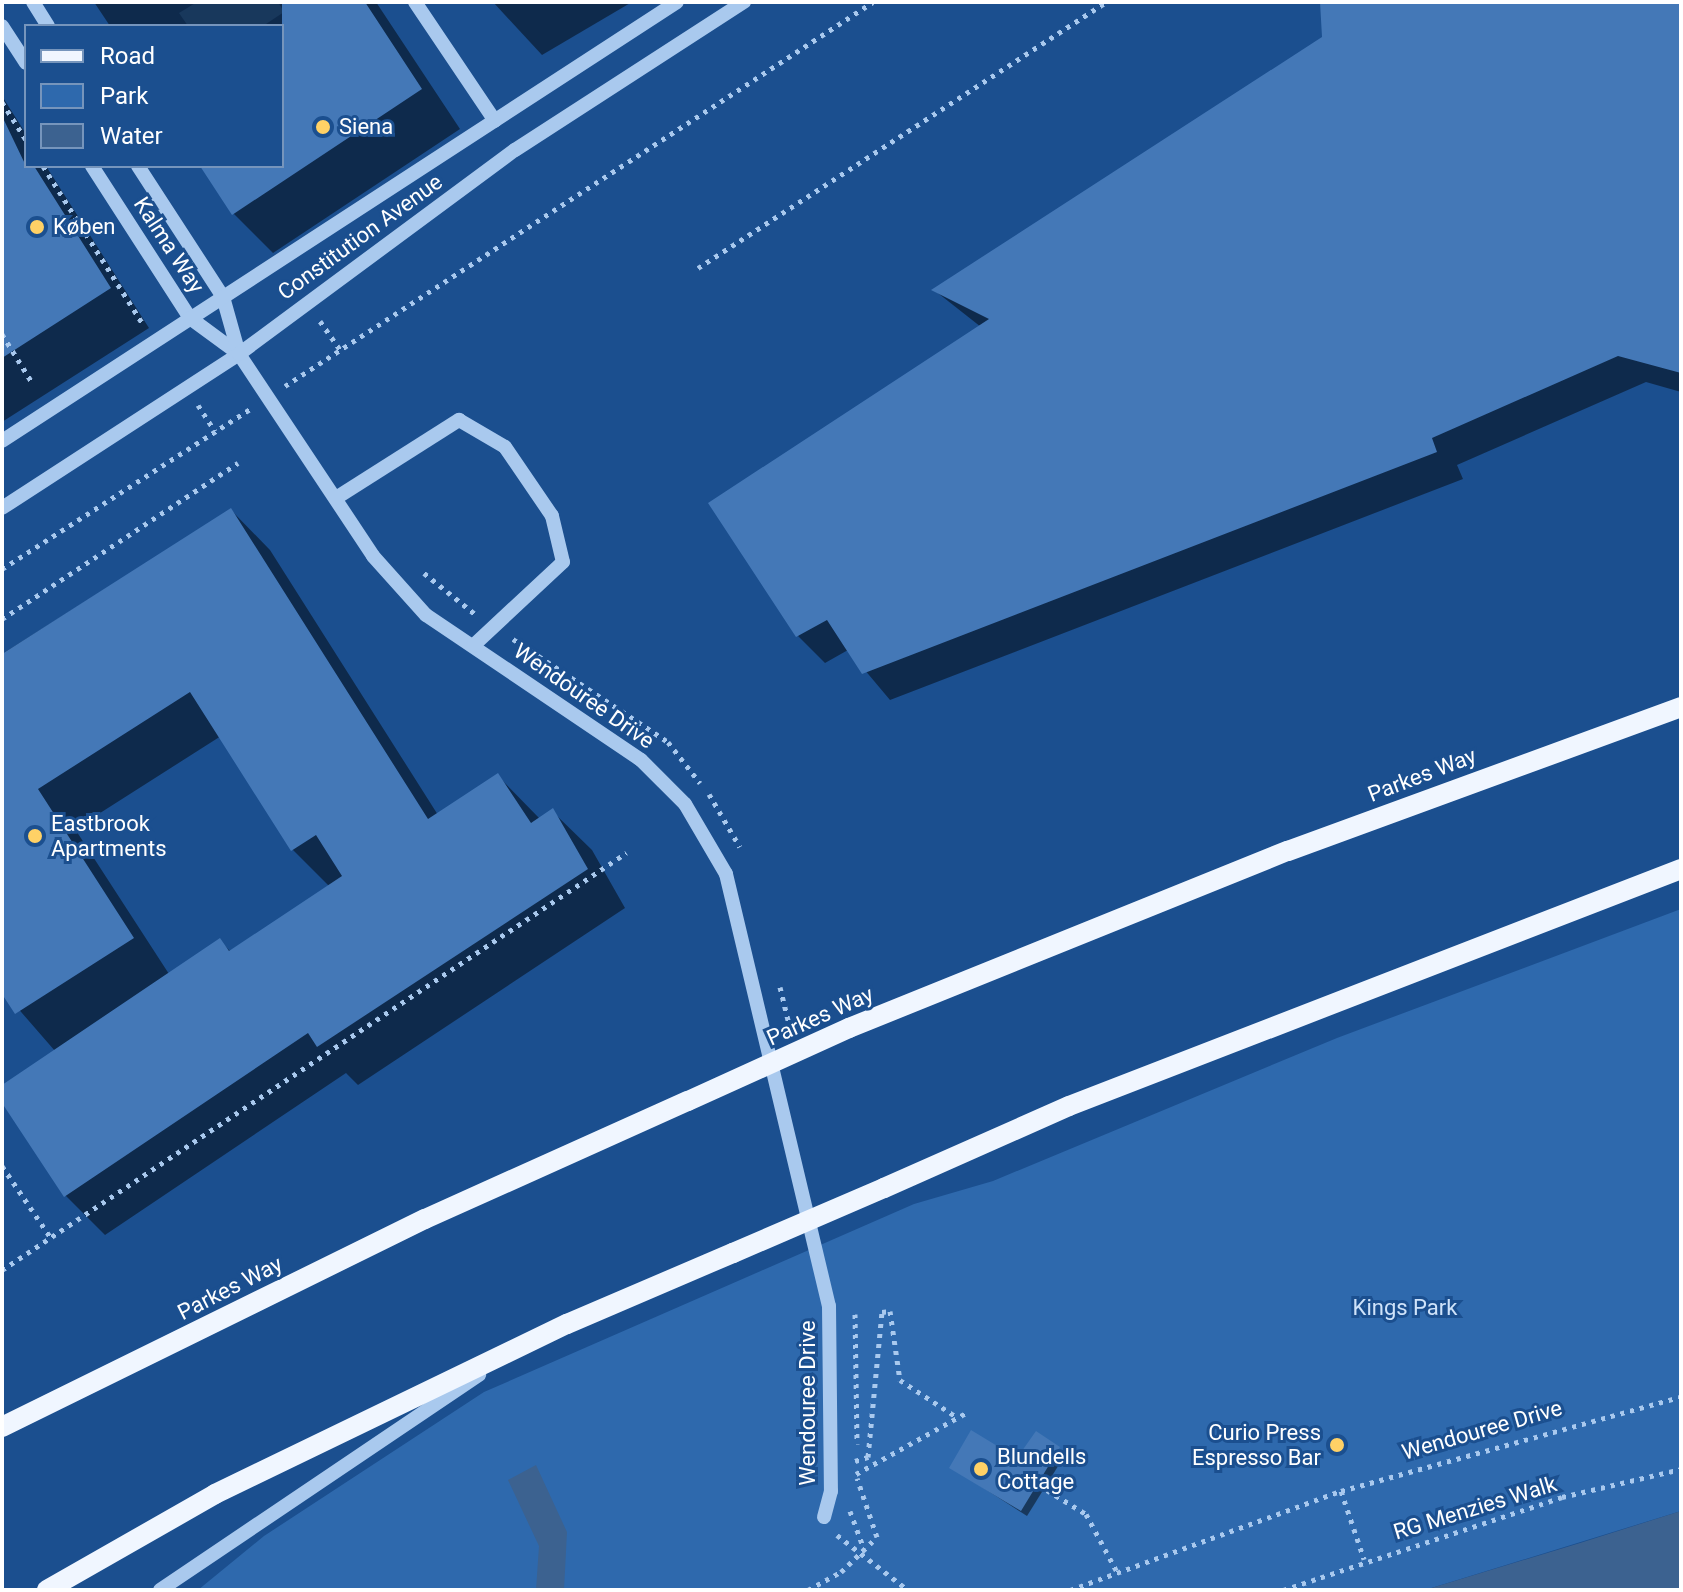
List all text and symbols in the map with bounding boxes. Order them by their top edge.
legend [24,24,284,168]
text: Road [100,42,155,70]
text: Park [100,82,148,110]
place label: Siena [339,114,393,140]
marker: Siena [314,118,332,136]
text: Water [100,122,163,150]
street label: Constitution Avenue [273,168,447,306]
street label: Kalma Way [128,192,210,298]
place label: Køben [53,214,115,240]
marker: Køben [28,218,46,236]
street label: Wendouree Drive [509,638,659,754]
street label: Parkes Way [1364,742,1480,808]
place label: Eastbrook Apartments [51,810,167,862]
marker: Eastbrook Apartments [26,827,44,845]
street label: Parkes Way [763,981,877,1051]
street label: Parkes Way [173,1250,287,1326]
park label: Kings Park [1353,1295,1457,1321]
street label: Wendouree Drive [795,1320,821,1486]
street label: Wendouree Drive [1399,1394,1565,1466]
place label: Curio Press Espresso Bar [1192,1419,1321,1470]
marker: Curio Press Espresso Bar [1328,1436,1346,1454]
place label: Blundells Cottage [997,1443,1086,1494]
marker: Blundells Cottage [972,1460,990,1478]
street label: RG Menzies Walk [1390,1471,1560,1545]

